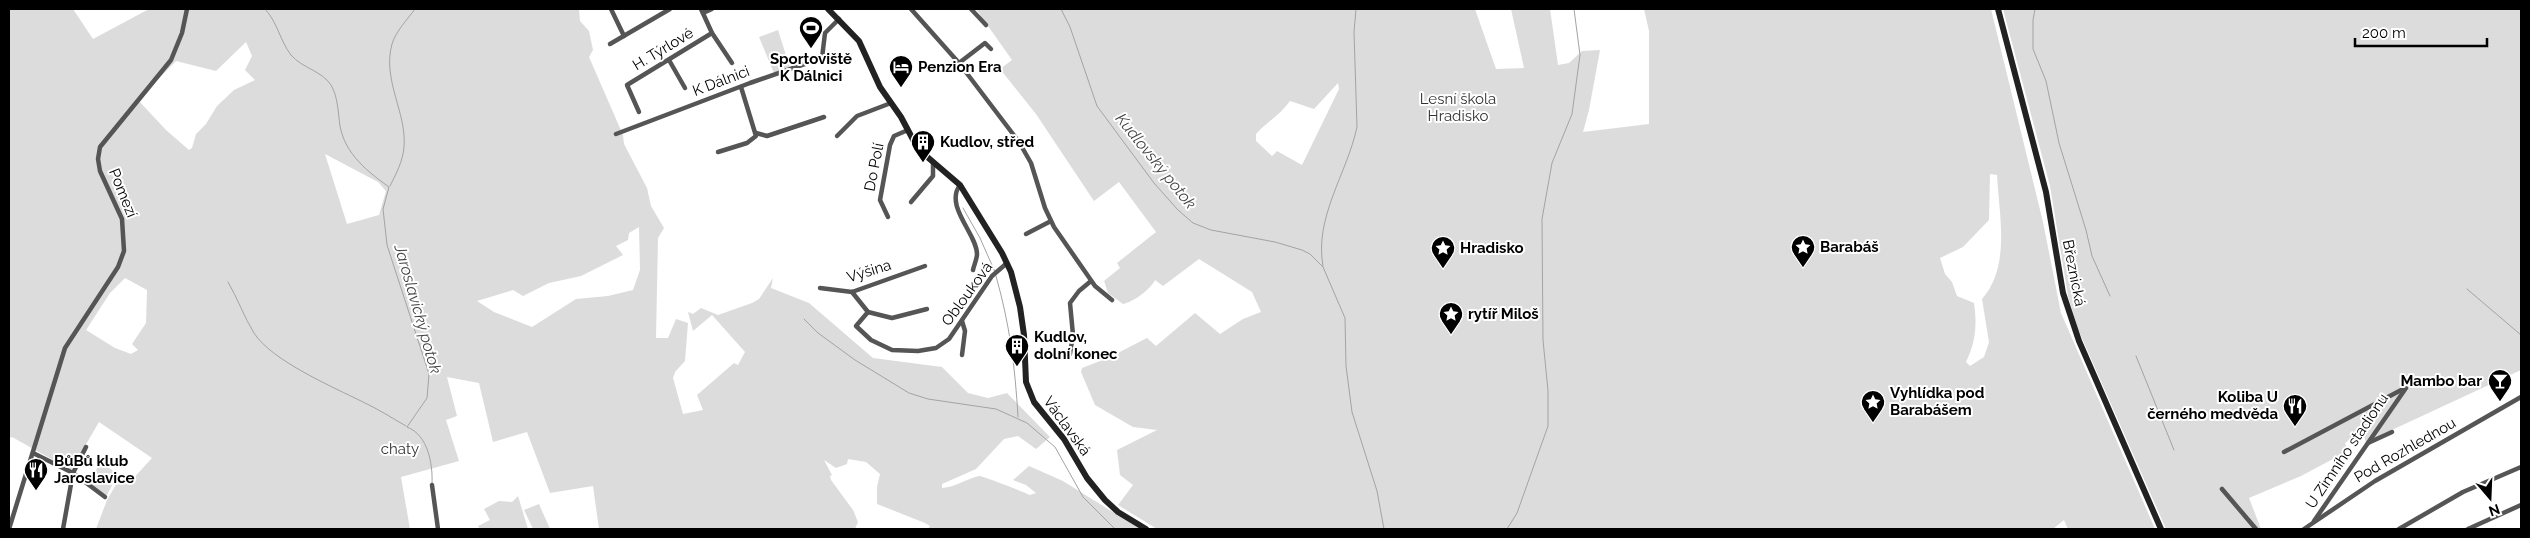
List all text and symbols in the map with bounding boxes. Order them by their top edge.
sports icon: Sportoviště K Dálnici [798,15,824,49]
scale bar [2355,15,2488,47]
street label: H. Týrlové [629,24,697,74]
text: 200 m [2362,24,2406,42]
place label: Sportoviště K Dálnici [770,50,852,85]
hotel icon: Penzion Era [888,54,914,88]
place label: Penzion Era [918,58,1002,76]
street label: K Dálnici [690,62,752,100]
park label: Lesní škola Hradisko [1420,90,1496,125]
water label: Kudlovský potok [1112,109,1201,213]
building icon: Kudlov, střed [910,129,936,163]
place label: Kudlov, střed [940,133,1034,151]
street label: Do Polí [860,141,888,193]
street label: Pomezí [105,166,141,221]
place icon: Barabáš [1790,234,1816,268]
place icon: Hradisko [1430,235,1456,269]
place label: Barabáš [1820,238,1879,256]
street label: Březnická [2059,238,2089,308]
place label: Hradisko [1460,239,1524,257]
water label: Jaroslavický potok [390,241,446,376]
street label: Výšina [845,256,893,286]
street label: Oblouková [938,259,996,329]
place icon: rytíř Miloš [1438,301,1464,335]
place label: rytíř Miloš [1468,305,1539,323]
place label: Kudlov, dolní konec [1034,328,1118,363]
building icon: Kudlov, dolní konec [1004,333,1030,367]
bar icon: Mambo bar [2487,368,2513,402]
place label: Mambo bar [2400,372,2482,390]
place label: Vyhlídka pod Barabášem [1890,384,1985,419]
place label: Koliba U černého medvěda [2147,388,2278,423]
place icon: Vyhlídka pod Barabášem [1860,389,1886,423]
street label: U Zimního stadionu [2302,390,2392,512]
street label: Václavská [1039,393,1095,459]
restaurant icon: Koliba U černého medvěda [2282,393,2308,427]
street label: Pod Rozhlednou [2351,414,2459,486]
park label: chaty [381,440,419,458]
place label: BůBů klub Jaroslavice [54,452,135,487]
restaurant icon: BůBů klub Jaroslavice [23,457,49,491]
north arrow [2465,473,2515,523]
text: N [2487,501,2502,520]

